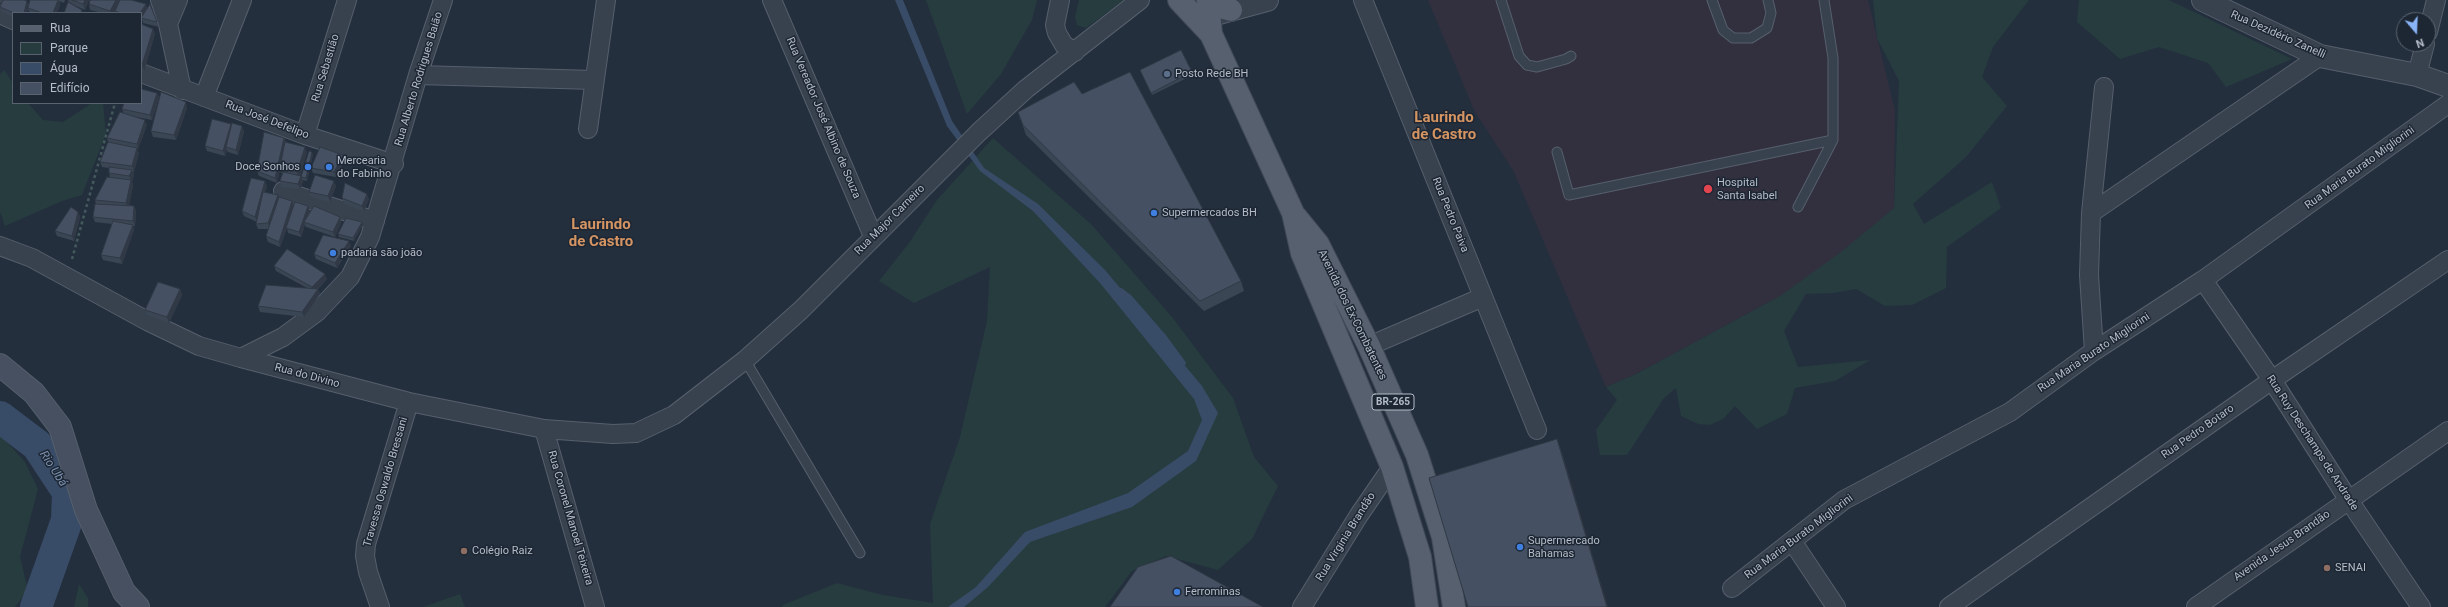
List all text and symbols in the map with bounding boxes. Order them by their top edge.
street label: Rua Dezidério Zanelli [2228,8,2328,62]
street label: Rua Alberto Rodrigues Baião [392,10,446,148]
legend [12,12,142,104]
north arrow [2396,12,2436,52]
text: Rua [50,21,71,35]
street label: Rua Sebastião [309,32,343,104]
street label: Rua Vereador José Albino de Souza [783,35,863,201]
text: N [2414,35,2426,50]
text: Parque [50,41,88,55]
text: Água [50,61,78,75]
place label: Posto Rede BH [1175,67,1248,81]
marker: Posto Rede BH [1162,69,1172,79]
text: Edifício [50,81,90,95]
street label: Rua José Defelipo [223,98,311,142]
district label: Laurindo de Castro [1412,109,1476,144]
street label: Rua Maria Burato Migliorini [2303,124,2417,212]
place label: Mercearia do Fabinho [337,154,391,180]
place label: Doce Sonhos [235,160,300,174]
marker: Doce Sonhos [303,162,313,172]
marker: Mercearia do Fabinho [324,162,334,172]
street label: Rua Pedro Paiva [1429,176,1471,254]
place label: Hospital Santa Isabel [1717,176,1777,202]
street label: Rua Major Carneiro [852,182,928,258]
marker: Hospital Santa Isabel [1702,183,1714,195]
place label: Supermercados BH [1162,206,1257,220]
marker: Supermercados BH [1149,208,1159,218]
district label: Laurindo de Castro [569,216,633,251]
place label: padaria são joão [341,246,422,260]
marker: padaria são joão [328,248,338,258]
street label: Avenida dos Ex-Combatentes [1315,248,1389,382]
street label: Rua Maria Burato Migliorini [2035,311,2153,395]
street label: Rua do Divino [273,361,341,391]
street label: Rua Ruy Deschamps de Andrade [2263,373,2361,513]
road number: BR-265 [1372,394,1414,410]
street label: Rua Pedro Botaro [2159,402,2237,462]
street label: Travessa Oswaldo Bressani [361,416,411,548]
water label: Rio Ubá [36,448,70,490]
street label: Rua Coronel Manoel Teixeira [544,449,596,587]
street label: Rua Virginia Brandão [1313,490,1379,584]
street label: Rua Maria Burato Migliorini [1742,492,1856,582]
street label: Avenida Jesus Brandão [2231,508,2333,584]
place label: Supermercado Bahamas [1528,534,1600,560]
marker: Supermercado Bahamas [1515,542,1525,552]
place label: Colégio Raiz [472,544,533,558]
marker: Colégio Raiz [459,546,469,556]
place label: SENAI [2335,561,2366,575]
marker: SENAI [2322,563,2332,573]
place label: Ferrominas [1185,585,1240,599]
marker: Ferrominas [1172,587,1182,597]

